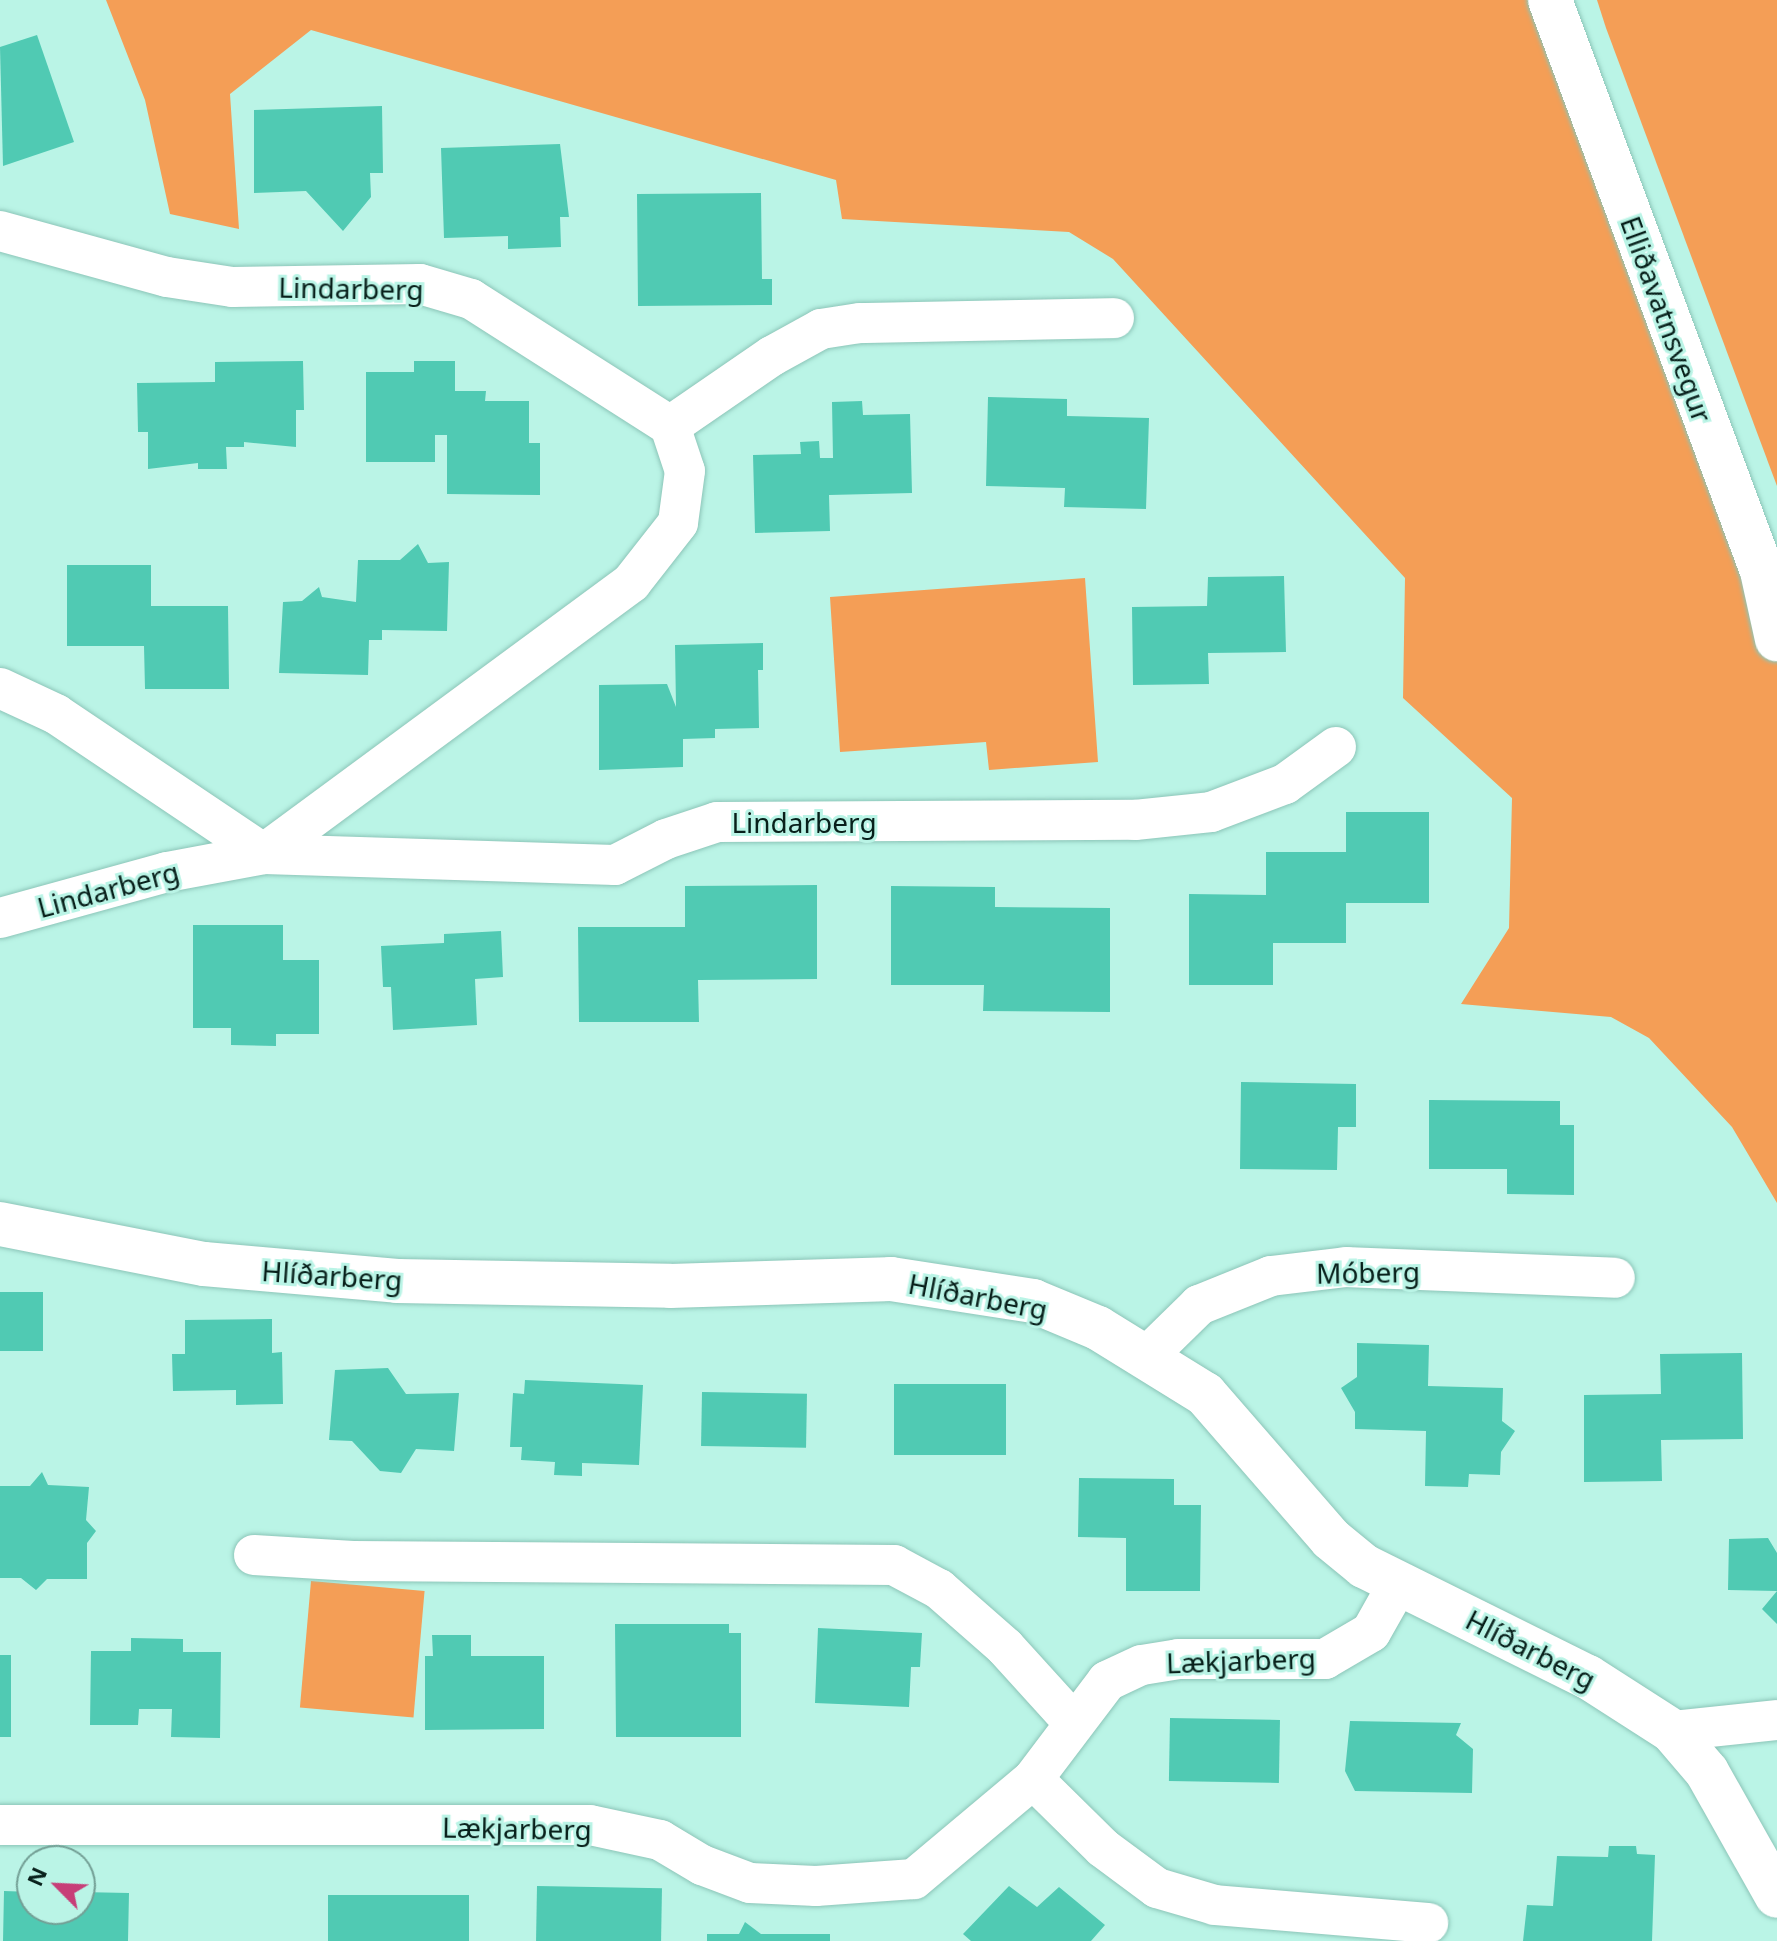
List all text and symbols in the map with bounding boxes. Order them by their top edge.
street label: Elliðavatnsvegur [1614,211,1720,427]
street label: Lindarberg [278,270,424,306]
street label: Lindarberg [731,805,877,839]
street label: Lindarberg [34,854,182,924]
street label: Hlíðarberg [261,1253,403,1297]
street label: Móberg [1316,1254,1420,1290]
street label: Hlíðarberg [906,1266,1050,1326]
street label: Hlíðarberg [1461,1602,1601,1696]
street label: Lækjarberg [1166,1641,1316,1679]
street label: Lækjarberg [442,1810,592,1846]
north arrow [16,1845,96,1925]
text: N [19,1862,53,1890]

